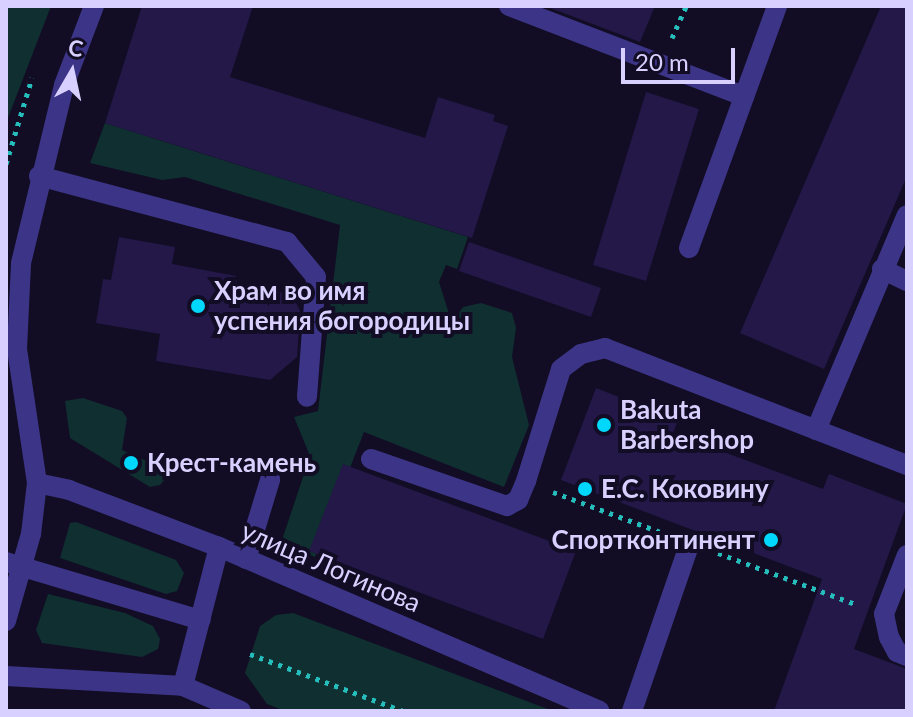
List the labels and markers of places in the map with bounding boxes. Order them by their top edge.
place label: Храм во имя успения богородицы [214,275,470,336]
marker: Храм во имя успения богородицы [189,297,207,315]
place label: Bakuta Barbershop [620,394,754,456]
marker: Bakuta Barbershop [595,416,613,434]
place label: Крест-камень [147,447,316,479]
marker: Крест-камень [122,454,140,472]
place label: Е.С. Коковину [601,473,769,505]
marker: Е.С. Коковину [576,480,594,498]
place label: Спортконтинент [552,524,755,556]
marker: Спортконтинент [762,531,780,549]

